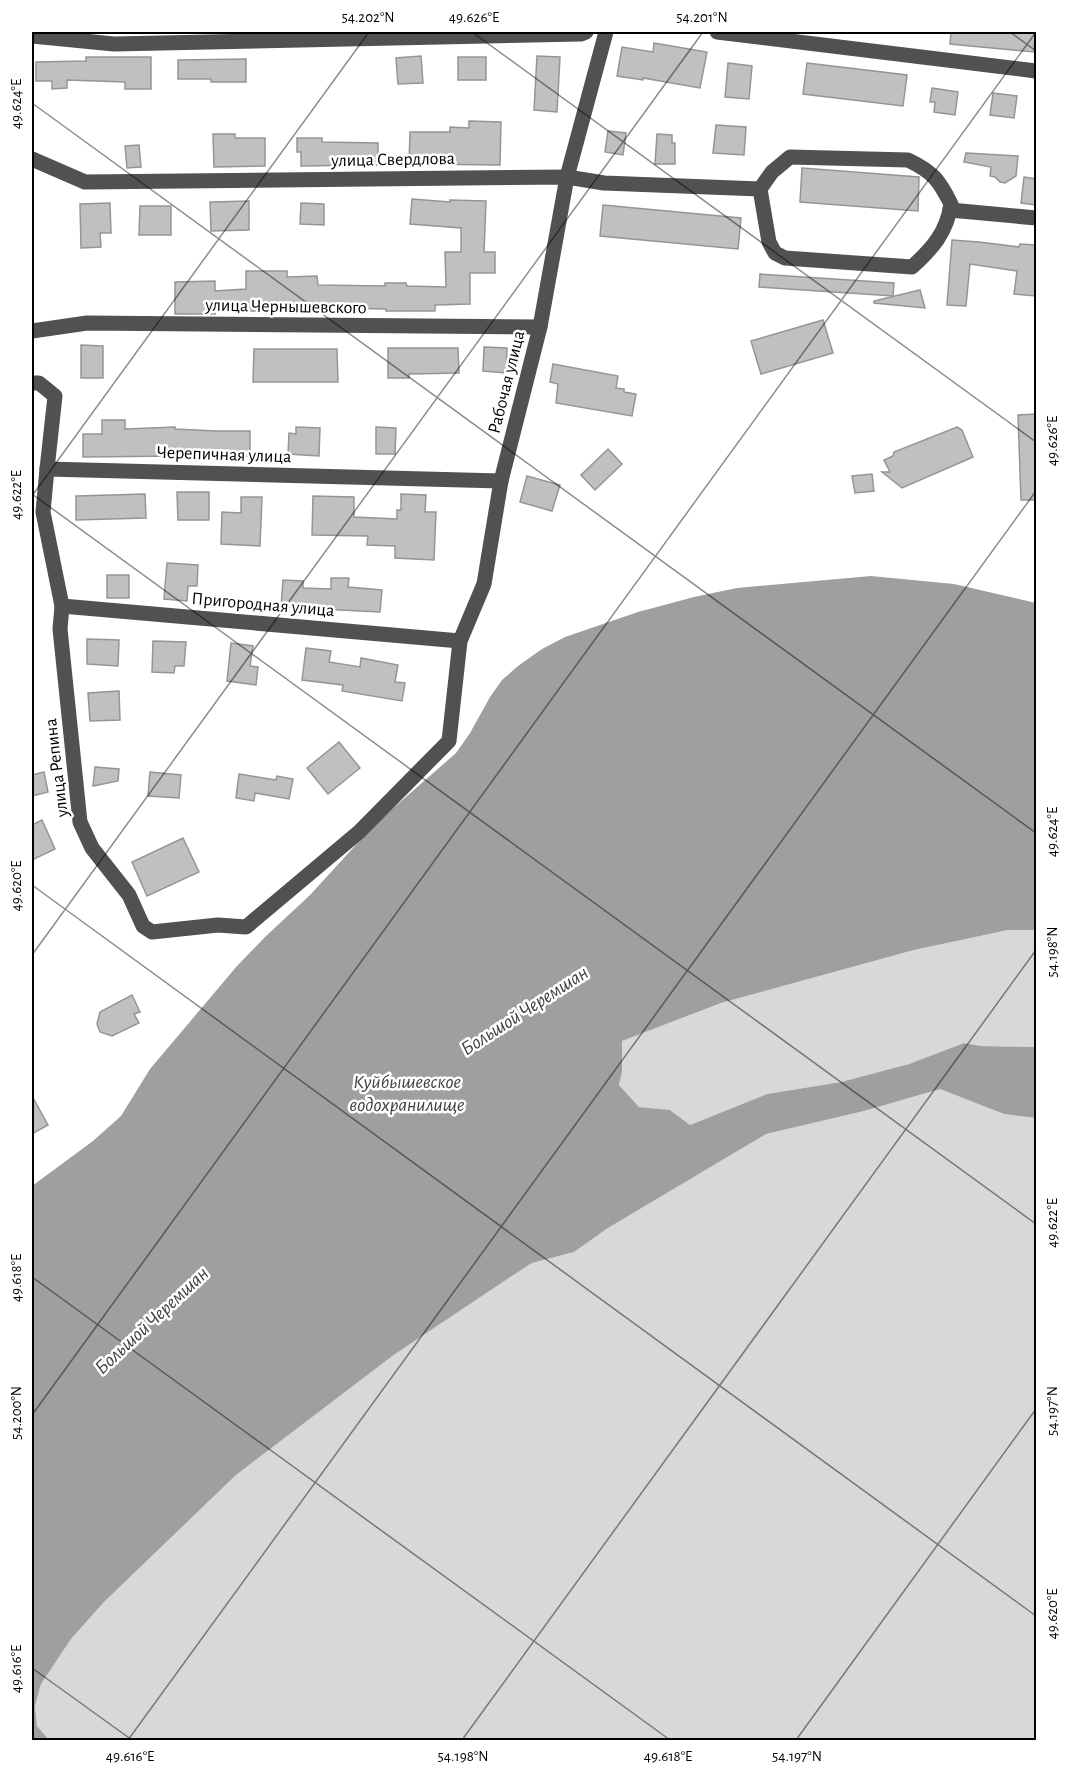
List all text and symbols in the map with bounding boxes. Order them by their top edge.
text: 54.202°N [341,10,395,25]
text: 49.626°E [449,10,499,25]
text: 54.201°N [676,10,728,25]
text: 49.624°E [9,79,24,129]
street label: улица Свердлова [330,150,455,170]
street label: улица Чернышевского [204,297,367,317]
street label: Рабочая улица [485,329,528,436]
text: 49.626°E [1045,416,1060,466]
street label: Черепичная улица [156,444,292,466]
text: 49.622°E [9,470,24,520]
street label: Пригородная улица [191,590,335,620]
street label: улица Репина [42,717,72,819]
text: 49.624°E [1045,807,1060,857]
text: 49.620°E [9,860,24,912]
text: 54.198°N [1045,927,1060,977]
water label: Большой Черемшан [457,962,592,1059]
water label: Куйбышевское водохранилище [350,1072,464,1115]
text: 49.622°E [1045,1198,1060,1248]
text: 49.618°E [9,1254,24,1302]
water label: Большой Черемшан [91,1263,212,1378]
text: 54.200°N [9,1386,24,1440]
text: 54.197°N [1045,1386,1060,1436]
text: 49.620°E [1045,1588,1060,1640]
text: 49.616°E [9,1645,24,1693]
text: 49.616°E [106,1749,154,1764]
text: 54.198°N [438,1749,488,1764]
text: 49.618°E [644,1749,692,1764]
text: 54.197°N [772,1749,822,1764]

